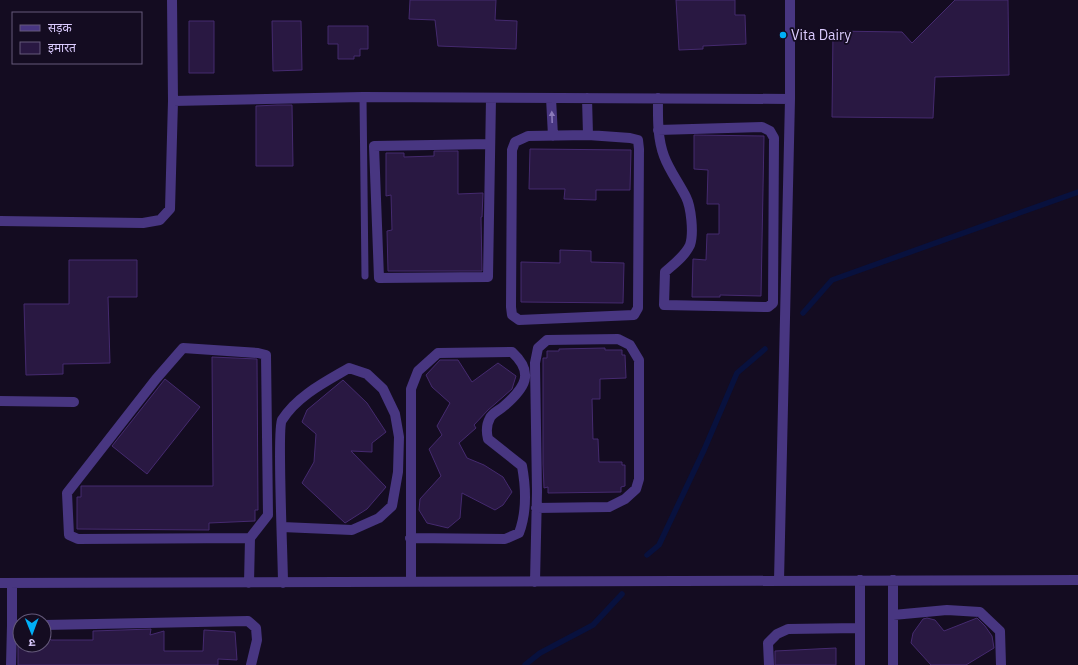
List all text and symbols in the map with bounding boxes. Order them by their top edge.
legend [12,12,142,64]
text: सड़क [48,20,73,35]
place label: Vita Dairy [791,26,851,44]
marker: Vita Dairy [778,30,788,40]
text: इमारत [48,40,77,55]
one-way arrow [549,111,556,123]
north arrow [12,613,52,653]
text: उ [28,636,36,650]

